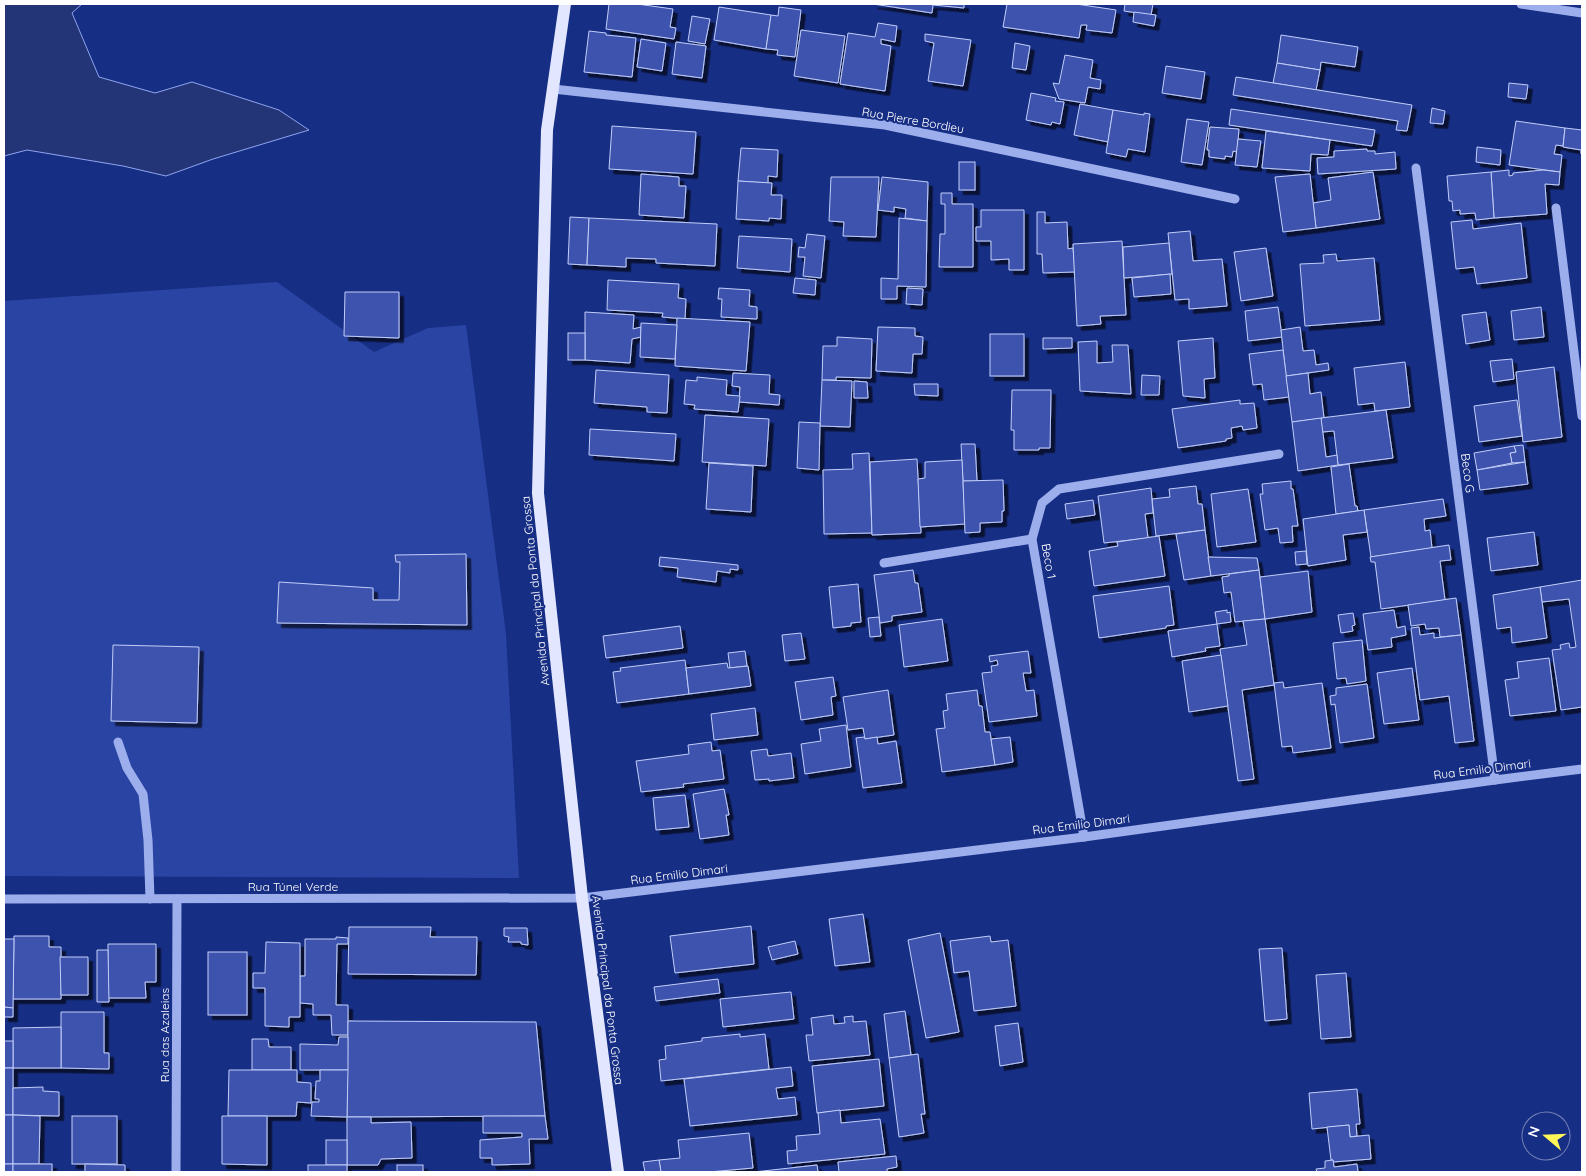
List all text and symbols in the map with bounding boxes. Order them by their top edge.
street label: Rua Pierre Bordieu [861,104,965,136]
street label: Beco G [1458,452,1478,494]
street label: Avenida Principal da Ponta Grossa [518,495,552,687]
street label: Beco 1 [1039,542,1059,580]
street label: Rua Emilio Dimari [1432,756,1532,782]
street label: Rua Emilio Dimari [1031,811,1131,837]
street label: Rua Emilio Dimari [629,861,729,887]
street label: Rua Túnel Verde [248,879,339,894]
street label: Avenida Principal da Ponta Grossa [589,894,627,1086]
street label: Rua das Azaleias [157,987,172,1082]
north arrow [1521,1111,1571,1161]
text: N [1524,1124,1544,1140]

